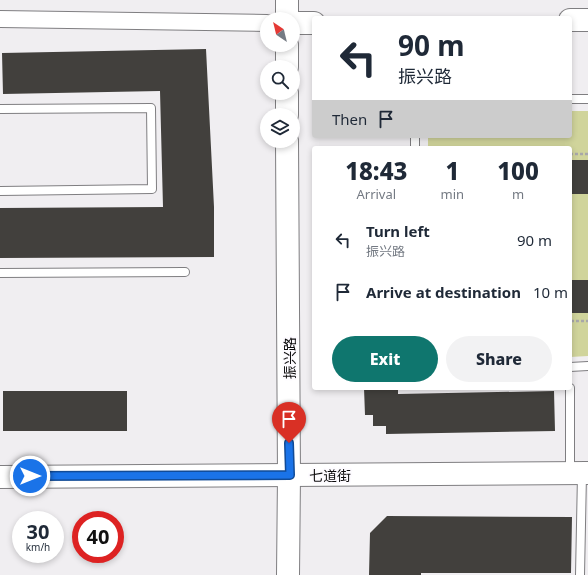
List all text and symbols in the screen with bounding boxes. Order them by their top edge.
north arrow [260,12,300,52]
map controls [260,12,300,148]
text: 90 m [398,26,465,64]
icon: left [332,32,384,84]
button: search [260,60,300,100]
text: 振兴路 [398,64,452,88]
button: layers [260,108,300,148]
icon: arrive [375,108,397,130]
text: Then [332,109,367,129]
text: 18:43 [345,154,407,187]
text: 1 [445,154,459,187]
text: 100 [497,154,539,187]
text: Arrival [356,185,396,203]
text: min [441,185,464,203]
text: m [512,185,524,203]
text: Turn left [366,221,430,241]
icon: left [332,229,354,251]
text: 90 m [517,230,552,250]
text: 振兴路 [366,242,405,260]
icon: arrive [332,281,354,303]
text: Arrive at destination [366,282,521,302]
text: 10 m [533,282,568,302]
button: Exit [332,336,438,382]
button: Share [446,336,552,382]
street label: 振兴路 [280,337,299,379]
pin [272,402,306,443]
icon: arrive [278,408,300,430]
position arrow [9,455,51,497]
street label: 七道街 [309,466,351,485]
speed limit sign: 40 [72,511,124,563]
text: 30 [27,518,49,545]
text: km/h [26,540,50,554]

